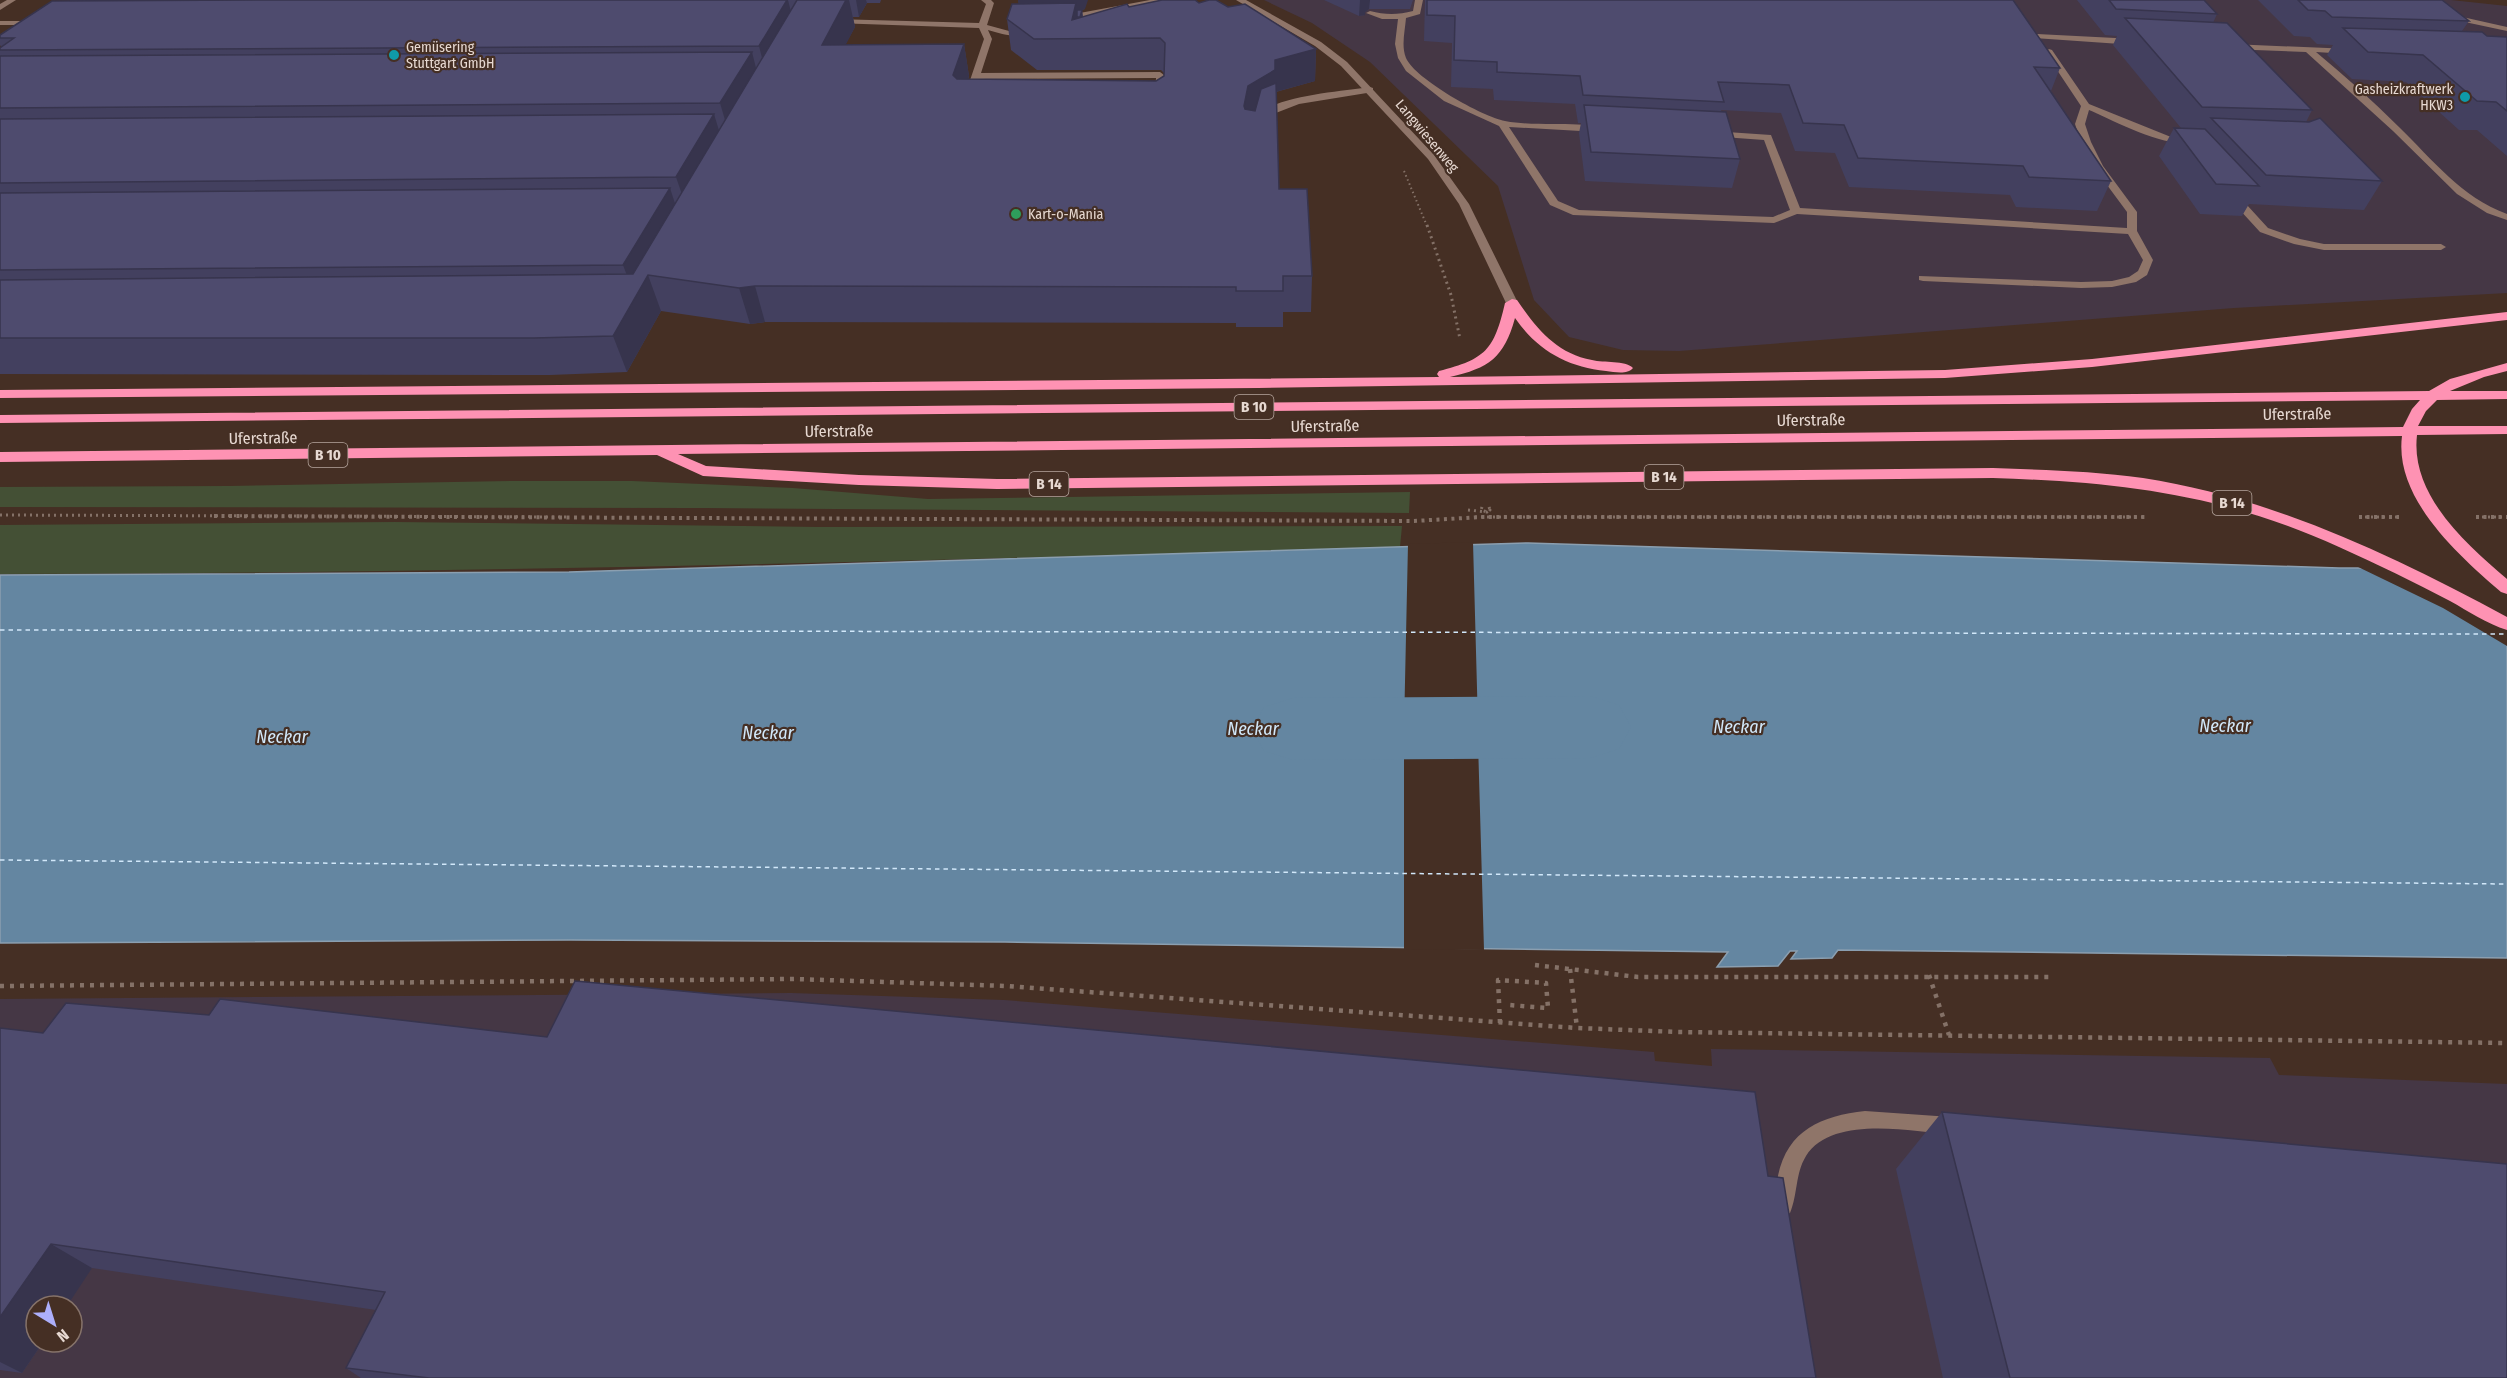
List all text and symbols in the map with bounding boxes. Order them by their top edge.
place label: Gemüsering Stuttgart GmbH [406,39,494,72]
marker: Gemüsering Stuttgart GmbH [387,48,401,62]
place label: Gasheizkraftwerk HKW3 [2355,81,2453,114]
marker: Gasheizkraftwerk HKW3 [2458,90,2472,104]
street label: Langwiesenweg [1392,96,1463,176]
place label: Kart-o-Mania [1028,206,1103,223]
marker: Kart-o-Mania [1009,207,1023,221]
road number: B 10 [1234,395,1274,419]
street label: Uferstraße [2262,404,2332,424]
street label: Uferstraße [1776,410,1846,430]
street label: Uferstraße [1290,416,1360,436]
street label: Uferstraße [804,421,874,441]
street label: Uferstraße [228,428,298,448]
road number: B 10 [308,443,348,467]
road number: B 14 [1644,465,1684,489]
road number: B 14 [1030,472,1068,496]
road number: B 14 [2212,491,2252,515]
water label: Neckar [2199,715,2252,737]
water label: Neckar [1713,716,1766,738]
water label: Neckar [1227,718,1280,740]
water label: Neckar [742,722,795,744]
water label: Neckar [256,726,309,748]
north arrow [24,1294,84,1354]
text: N [53,1325,73,1346]

